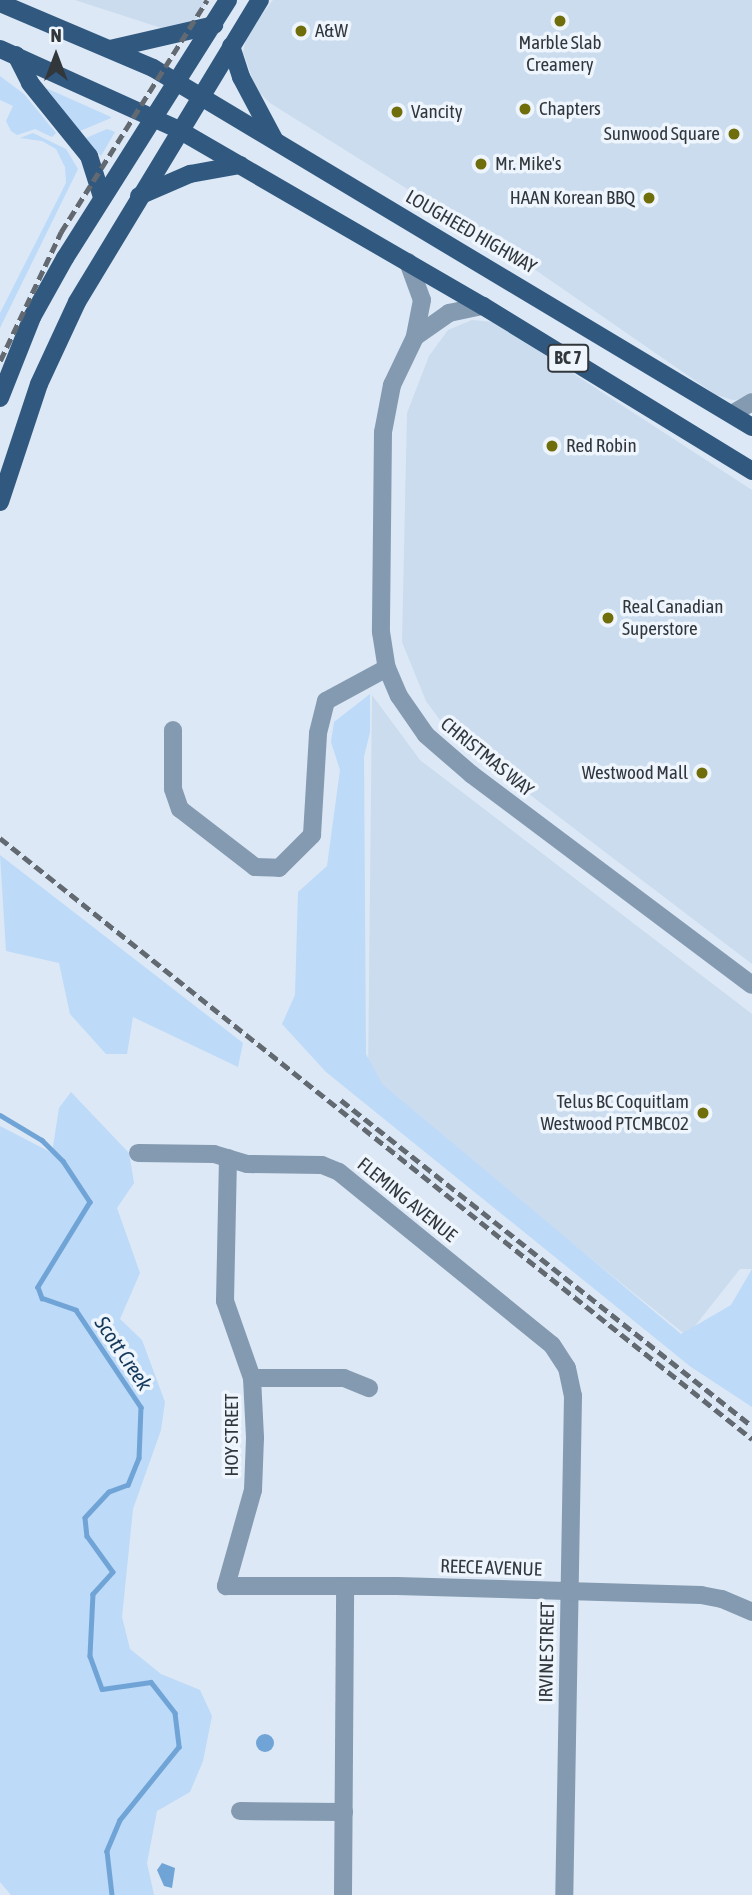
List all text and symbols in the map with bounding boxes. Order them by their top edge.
marker: Marble Slab Creamery [552,13,568,29]
place label: A&W [315,20,348,42]
north arrow [21,21,91,91]
marker: A&W [293,23,309,39]
text: N [50,24,62,46]
place label: Marble Slab Creamery [518,32,602,76]
place label: Chapters [539,98,601,120]
place label: Vancity [411,101,462,123]
marker: Chapters [517,101,533,117]
marker: Vancity [389,104,405,120]
place label: Sunwood Square [604,123,720,145]
marker: Sunwood Square [726,126,742,142]
place label: Mr. Mike's [495,153,562,175]
marker: Mr. Mike's [473,156,489,172]
street label: LOUGHEED HIGHWAY [402,185,540,279]
place label: HAAN Korean BBQ [510,187,635,209]
marker: HAAN Korean BBQ [641,190,657,206]
road number: BC 7 [547,344,589,372]
place label: Red Robin [566,435,637,457]
marker: Red Robin [544,438,560,454]
place label: Real Canadian Superstore [622,596,723,640]
marker: Real Canadian Superstore [600,610,616,626]
street label: CHRISTMAS WAY [436,713,538,801]
place label: Westwood Mall [582,762,688,784]
marker: Westwood Mall [694,765,710,781]
place label: Telus BC Coquitlam Westwood PTCMBC02 [540,1091,689,1135]
marker: Telus BC Coquitlam Westwood PTCMBC02 [695,1105,711,1121]
street label: FLEMING AVENUE [353,1153,461,1247]
water label: Scott Creek [90,1311,158,1395]
street label: HOY STREET [221,1394,243,1476]
street label: REECE AVENUE [440,1555,542,1581]
street label: IRVINE STREET [535,1602,559,1702]

